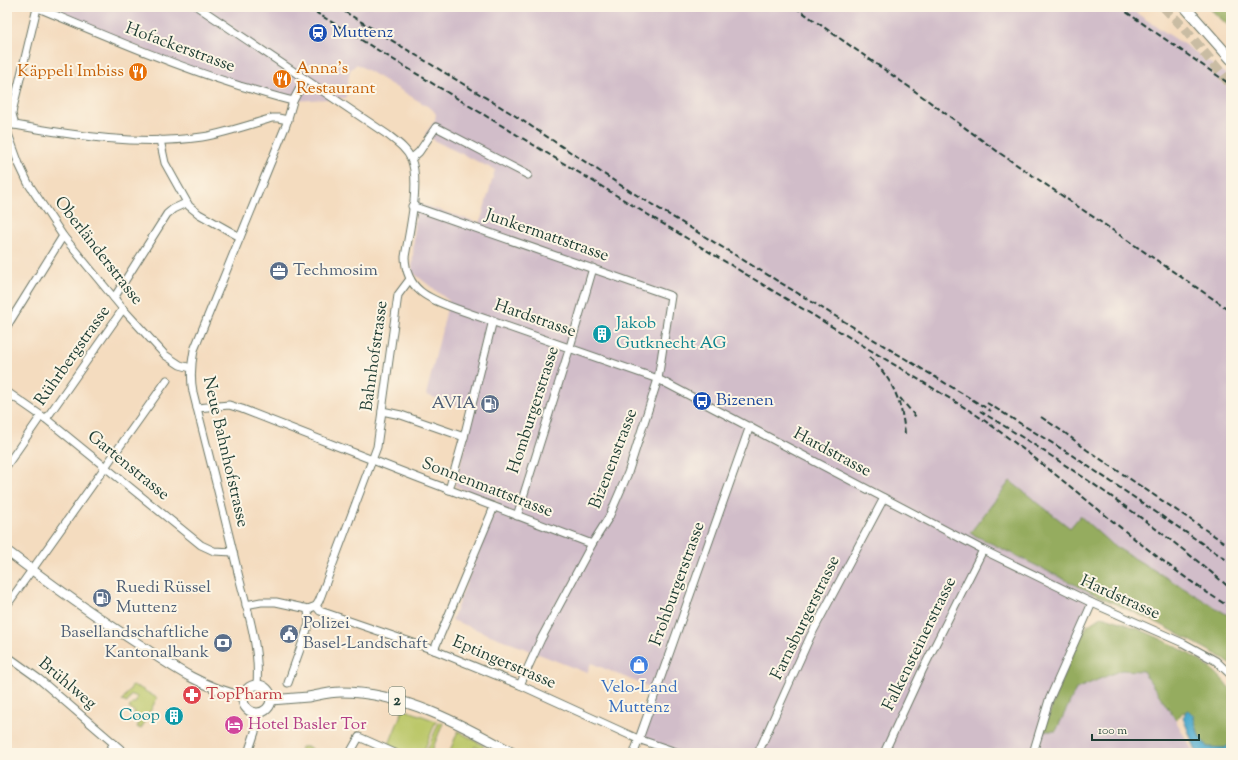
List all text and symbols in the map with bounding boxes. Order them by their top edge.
street label: Hofackerstrasse [122,17,238,79]
place label: Muttenz [332,21,393,45]
station icon: Muttenz [307,22,329,44]
place label: Anna's Restaurant [296,57,376,101]
place label: Käppeli Imbiss [17,60,124,84]
restaurant icon: Käppeli Imbiss [127,61,149,83]
restaurant icon: Anna's Restaurant [271,68,293,90]
street label: Oberländerstrasse [48,192,148,311]
street label: Junkermattstrasse [481,203,612,268]
place label: Techmosim [293,259,378,283]
office icon: Techmosim [268,260,290,282]
street label: Hardstrasse [491,294,579,344]
street label: Bahnhofstrasse [355,299,395,413]
street label: Rührbergstrasse [29,301,117,411]
place label: Jakob Gutknecht AG [615,312,726,356]
building icon: Jakob Gutknecht AG [591,323,613,345]
street label: Homburgerstrasse [502,343,566,477]
street label: Neue Bahnhofstrasse [196,374,254,530]
place label: Bizenen [716,389,774,413]
bus stop icon: Bizenen [691,390,713,412]
place label: AVIA [431,392,476,416]
fuel station icon: AVIA [479,393,501,415]
street label: Bizenenstrasse [584,405,644,513]
street label: Hardstrasse [789,422,875,484]
street label: Gartenstrasse [82,425,174,507]
street label: Sonnenmattstrasse [418,452,556,524]
street label: Frohburgerstrasse [644,518,712,649]
street label: Farnsburgerstrasse [765,552,847,684]
street label: Hardstrasse [1076,570,1164,626]
street label: Falkensteinerstrasse [877,573,963,715]
place label: Ruedi Rüssel Muttenz [116,576,211,620]
fuel station icon: Ruedi Rüssel Muttenz [91,587,113,609]
place label: Polizei Basel-Landschaft [303,612,428,656]
place label: Basellandschaftliche Kantonalbank [61,621,209,665]
public building icon: Polizei Basel-Landschaft [278,623,300,645]
street label: Eptingerstrasse [448,630,560,696]
bank icon: Basellandschaftliche Kantonalbank [212,632,234,654]
street label: Brühlweg [33,652,101,716]
shop icon: Velo-Land Muttenz [628,654,650,676]
place label: Velo-Land Muttenz [600,676,678,720]
place label: TopPharm [206,683,283,707]
pharmacy icon: TopPharm [181,684,203,706]
road number: 2 [389,687,405,715]
place label: Coop [119,704,160,728]
building icon: Coop [163,705,185,727]
place label: Hotel Basler Tor [248,713,367,737]
hotel icon: Hotel Basler Tor [223,714,245,736]
scale bar [1092,716,1199,742]
text: 100 m [1098,722,1127,740]

